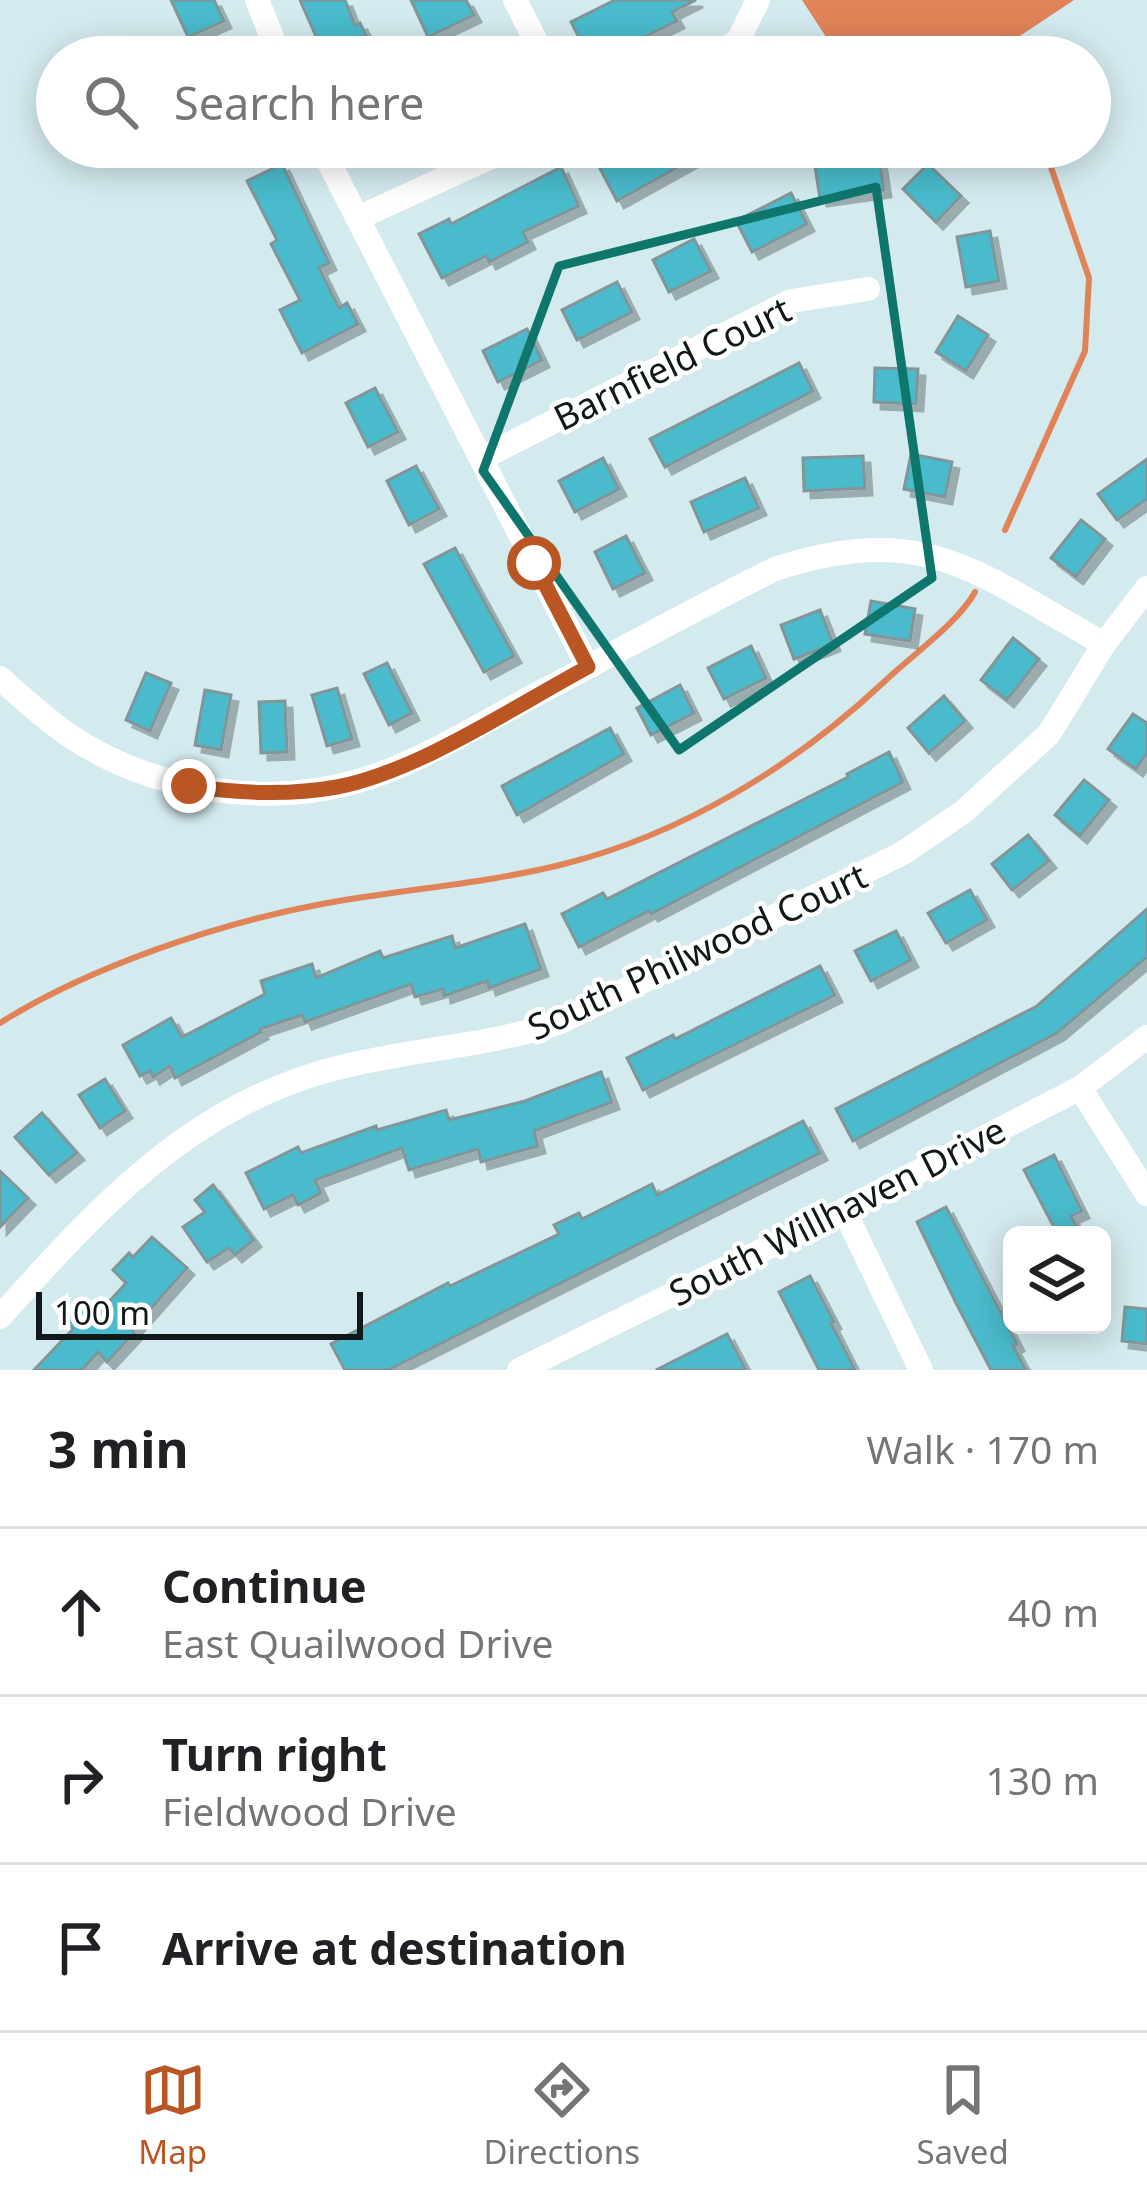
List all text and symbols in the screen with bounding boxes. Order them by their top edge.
search box [36,36,1111,168]
icon: search [78,69,144,135]
text: Search here [174,72,424,133]
street label: Barnfield Court [545,284,799,442]
route start [507,536,561,590]
route end [162,759,216,813]
street label: South Philwood Court [519,851,875,1051]
street label: South Willhaven Drive [660,1105,1014,1317]
map controls [1003,1226,1111,1334]
button: layers [1003,1226,1111,1334]
scale bar [36,1286,363,1339]
text: 100 m [54,1290,150,1335]
text: 3 min [48,1413,189,1483]
text: Walk · 170 m [866,1422,1099,1475]
text: Continue [162,1555,367,1616]
icon: ahead [48,1579,114,1645]
text: 40 m [1008,1585,1099,1638]
text: East Quailwood Drive [162,1616,553,1669]
text: Turn right [162,1723,387,1784]
icon: right [48,1747,114,1813]
text: 130 m [985,1753,1099,1806]
text: Fieldwood Drive [162,1784,457,1837]
icon: arrive [48,1915,114,1981]
text: Arrive at destination [162,1917,627,1978]
tab: Map [138,2057,207,2174]
tab: Directions [483,2057,640,2174]
tab: Saved [916,2057,1009,2174]

